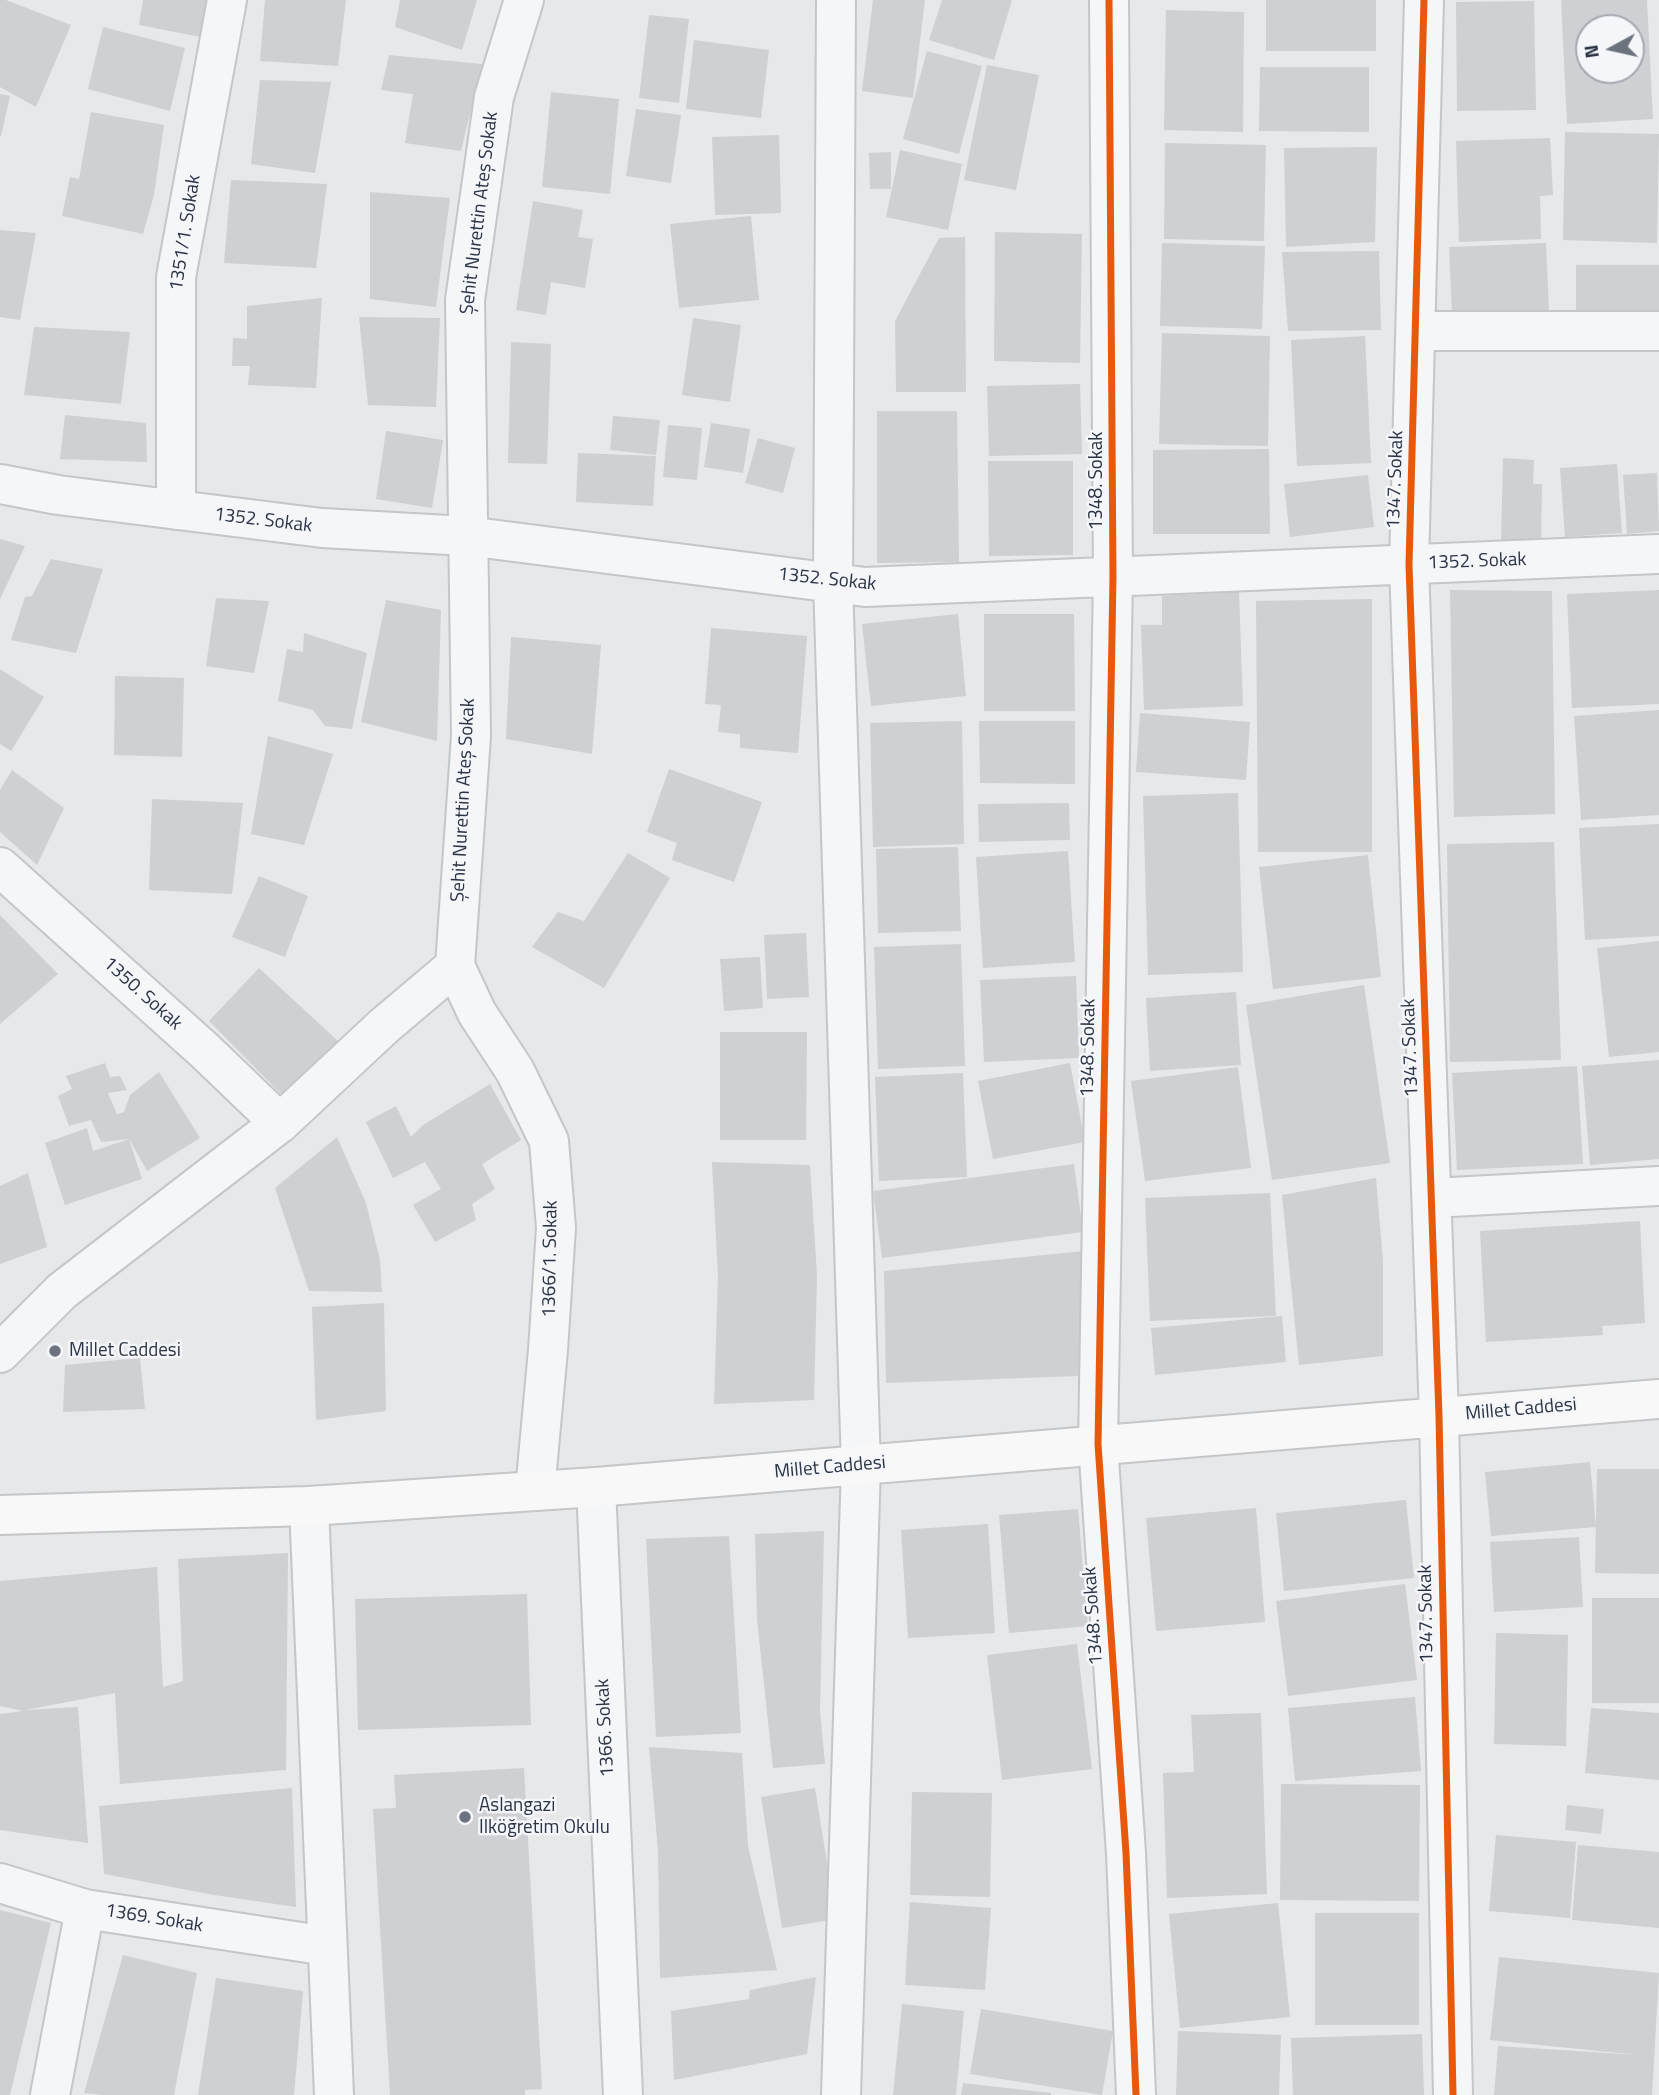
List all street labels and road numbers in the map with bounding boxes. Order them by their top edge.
street label: Şehit Nurettin Ateş Sokak [456,110,504,316]
street label: 1351/1. Sokak [166,173,206,293]
street label: 1347. Sokak [1383,430,1409,530]
street label: 1348. Sokak [1086,432,1108,530]
street label: 1352. Sokak [213,504,313,538]
street label: 1352. Sokak [1427,549,1527,575]
street label: 1352. Sokak [777,563,877,597]
street label: Şehit Nurettin Ateş Sokak [447,697,481,903]
street label: 1350. Sokak [98,952,186,1036]
street label: 1348. Sokak [1077,998,1101,1098]
street label: 1347. Sokak [1398,998,1424,1098]
street label: 1366/1. Sokak [539,1200,563,1318]
street label: Millet Caddesi [1464,1394,1578,1426]
street label: Millet Caddesi [773,1452,887,1484]
street label: 1347. Sokak [1415,1564,1439,1664]
street label: 1348. Sokak [1079,1566,1109,1666]
street label: 1366. Sokak [592,1678,620,1778]
street label: 1369. Sokak [103,1900,205,1938]

